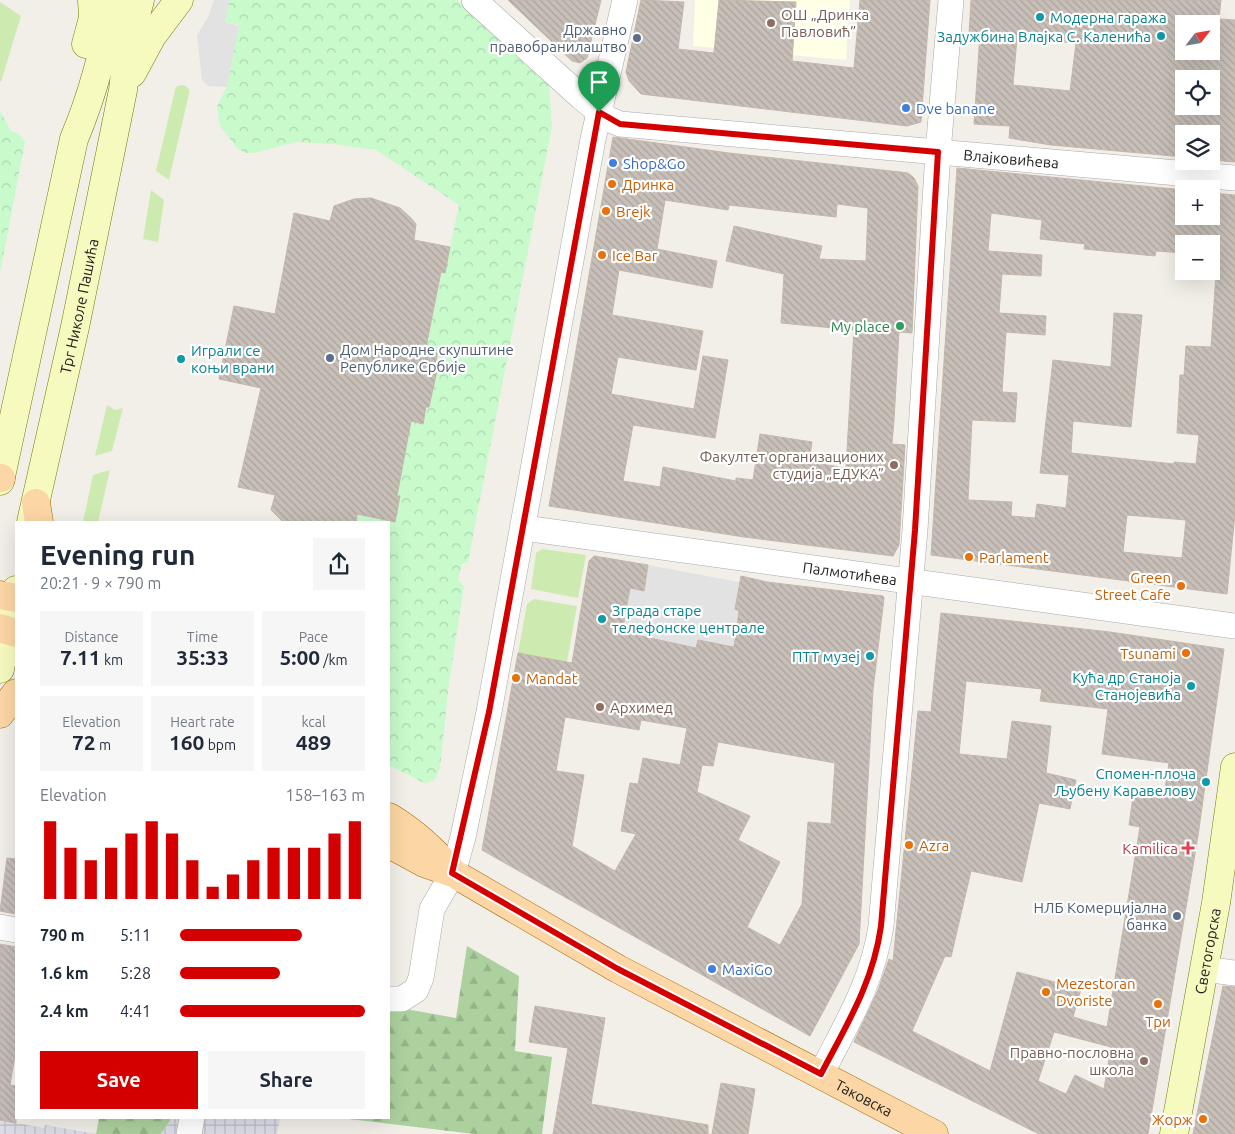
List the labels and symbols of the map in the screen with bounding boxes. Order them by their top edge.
place label: ОШ „Дринка Павловић” [781,6,869,40]
place label: Модерна гаража [1050,9,1167,26]
marker: Модерна гаража [1034,11,1046,23]
north arrow [1175,15,1220,60]
marker: ОШ „Дринка Павловић” [765,17,777,29]
place label: Државно правобранилаштво [490,21,627,55]
place label: Задужбина Влајка С. Каленића [937,28,1151,45]
marker: Задужбина Влајка С. Каленића [1155,30,1167,42]
marker: Државно правобранилаштво [631,32,643,44]
pin [578,61,620,112]
place label: Dve banane [916,100,995,117]
marker: Dve banane [900,102,912,114]
street label: Влајковићева [963,146,1060,171]
place label: Shop&Go [623,155,686,172]
marker: Shop&Go [607,157,619,169]
place label: Дринка [622,176,674,193]
marker: Дринка [606,178,618,190]
place label: Brejk [616,203,651,220]
marker: Brejk [600,205,612,217]
street label: Трг Николе Пашића [56,237,101,375]
place label: Ice Bar [612,247,658,264]
marker: Ice Bar [596,249,608,261]
place label: My place [831,318,890,335]
marker: My place [894,320,906,332]
place label: Дом Народне скупштине Републике Србије [340,341,514,375]
place label: Играли се коњи врани [191,342,275,376]
marker: Дом Народне скупштине Републике Србије [324,352,336,364]
marker: Играли се коњи врани [175,353,187,365]
place label: Факултет организационих студија „ЕДУКА” [700,448,884,482]
marker: Факултет организационих студија „ЕДУКА” [888,459,900,471]
place label: Parlament [979,549,1049,566]
marker: Parlament [963,551,975,563]
street label: Палмотићева [802,558,898,588]
place label: Green Street Cafe [1095,569,1171,603]
marker: Green Street Cafe [1175,580,1187,592]
place label: Зграда старе телефонске централе [612,602,765,636]
marker: Зграда старе телефонске централе [596,613,608,625]
place label: Tsunami [1120,645,1176,662]
marker: Tsunami [1180,647,1192,659]
place label: ПТТ музеј [792,648,860,665]
marker: ПТТ музеј [864,650,876,662]
place label: Кућа др Станоја Станојевића [1072,669,1181,703]
place label: Mandat [526,670,578,687]
marker: Mandat [510,672,522,684]
marker: Кућа др Станоја Станојевића [1185,680,1197,692]
place label: Архимед [610,699,673,716]
marker: Архимед [594,701,606,713]
place label: Спомен-плоча Љубену Каравелову [1054,765,1196,799]
marker: Спомен-плоча Љубену Каравелову [1200,776,1212,788]
place label: Azra [919,837,949,854]
marker: Azra [903,839,915,851]
place label: Kamilica [1122,840,1178,857]
marker: Kamilica [1182,842,1194,854]
place label: НЛБ Комерцијална банка [1034,899,1167,933]
street label: Светогорска [1191,907,1223,995]
marker: НЛБ Комерцијална банка [1171,910,1183,922]
place label: MaxiGo [722,961,773,978]
marker: MaxiGo [706,963,718,975]
place label: Mezestoran Dvoriste [1056,975,1135,1009]
marker: Mezestoran Dvoriste [1040,986,1052,998]
marker: Три [1152,998,1164,1010]
place label: Три [1145,1013,1171,1030]
place label: Правно-пословна школа [1010,1044,1134,1078]
marker: Правно-пословна школа [1138,1055,1150,1067]
street label: Таковска [832,1076,896,1119]
place label: Жорж [1152,1111,1193,1128]
marker: Жорж [1197,1113,1209,1125]

